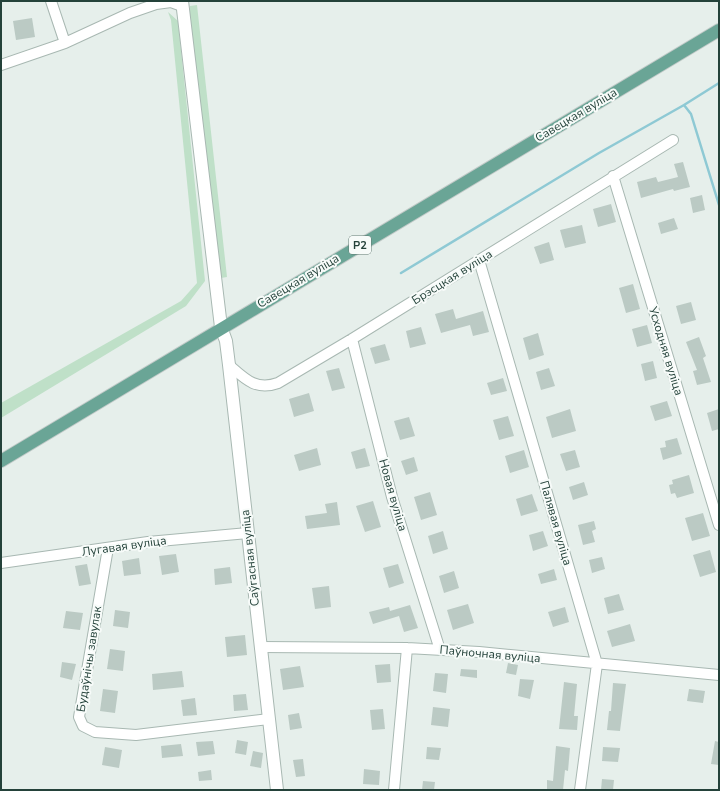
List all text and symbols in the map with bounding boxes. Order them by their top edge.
street label: Савецкая вуліца [532,84,620,146]
road number: Р2 [349,236,371,254]
street label: Брэсцкая вуліца [409,246,495,308]
street label: Савецкая вуліца [254,250,342,312]
street label: Усходняя вуліца [645,304,687,397]
street label: Новая вуліца [375,457,411,533]
street label: Палявая вуліца [536,479,576,567]
street label: Саўгасная вуліца [237,509,263,607]
street label: Лугавая вуліца [81,532,167,560]
street label: Будаўнічы завулак [73,604,105,713]
street label: Паўночная вуліца [439,642,541,666]

